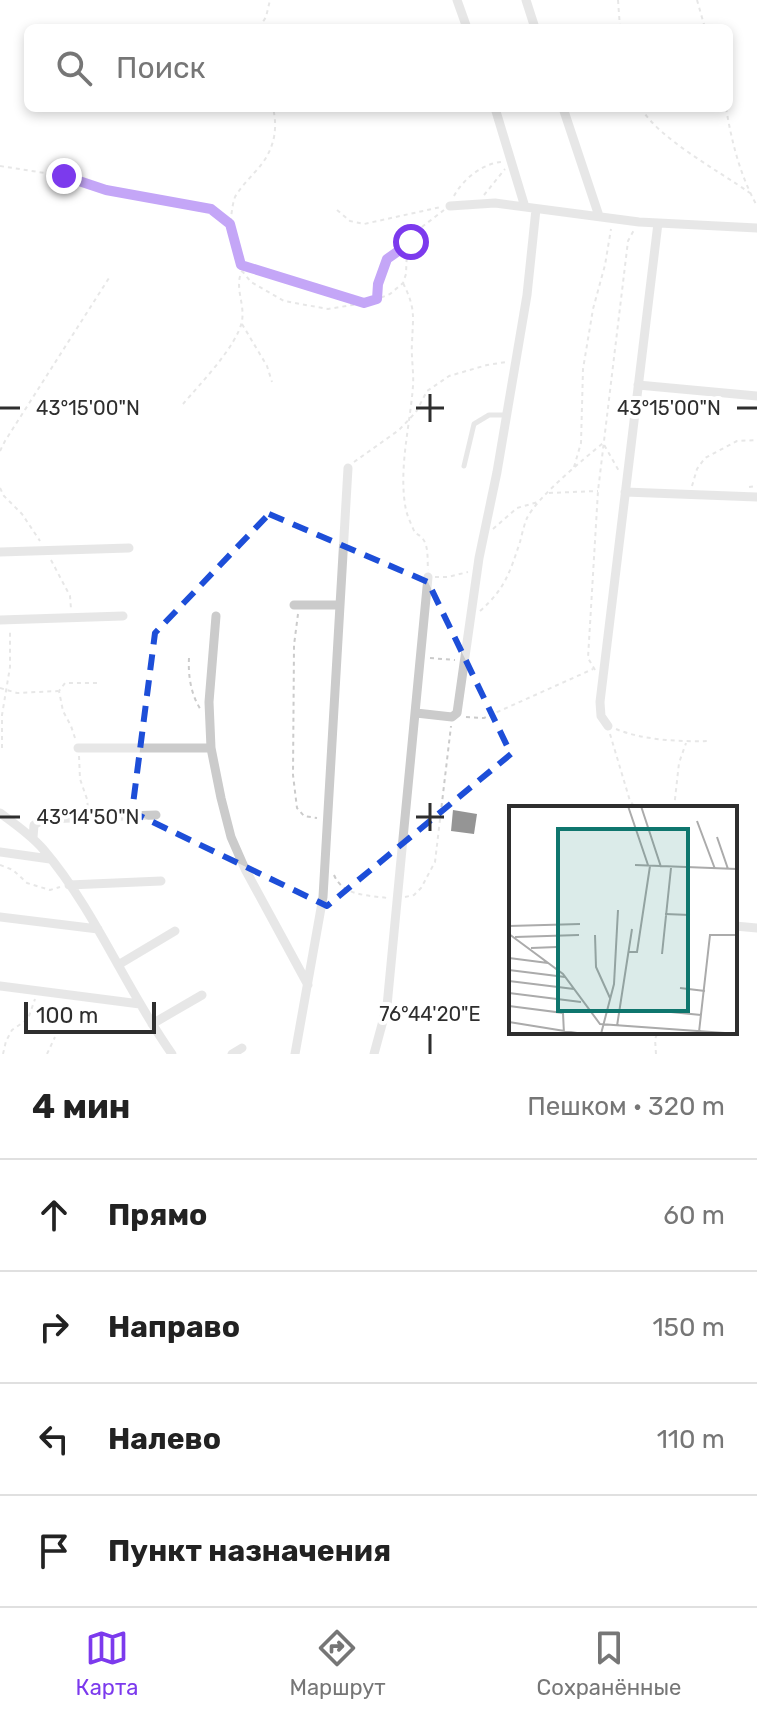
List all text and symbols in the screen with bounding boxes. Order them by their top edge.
search box [24,24,733,112]
icon: search [52,46,96,90]
text: Поиск [116,50,206,86]
route end [46,158,82,194]
route start [393,224,429,260]
text: 43°15'00"N [36,396,140,420]
text: 43°15'00"N [617,396,721,420]
text: 43°14'50"N [36,805,140,829]
inset map [509,806,737,1034]
scale bar [24,998,156,1034]
text: 100 m [36,1002,98,1029]
text: 76°44'20"E [379,1002,481,1026]
text: 4 мин [32,1086,130,1127]
text: Пешком · 320 m [527,1091,725,1122]
icon: ahead [32,1193,76,1237]
text: Прямо [108,1197,207,1233]
text: 60 m [663,1200,725,1231]
icon: right [32,1305,76,1349]
text: Направо [108,1309,240,1345]
text: 150 m [652,1312,725,1343]
icon: left [32,1417,76,1461]
text: Налево [108,1421,221,1457]
text: 110 m [657,1424,725,1455]
icon: arrive [32,1529,76,1573]
text: Пункт назначения [108,1533,391,1569]
tab: Карта [76,1626,138,1701]
tab: Маршрут [289,1626,385,1701]
tab: Сохранённые [537,1626,681,1701]

